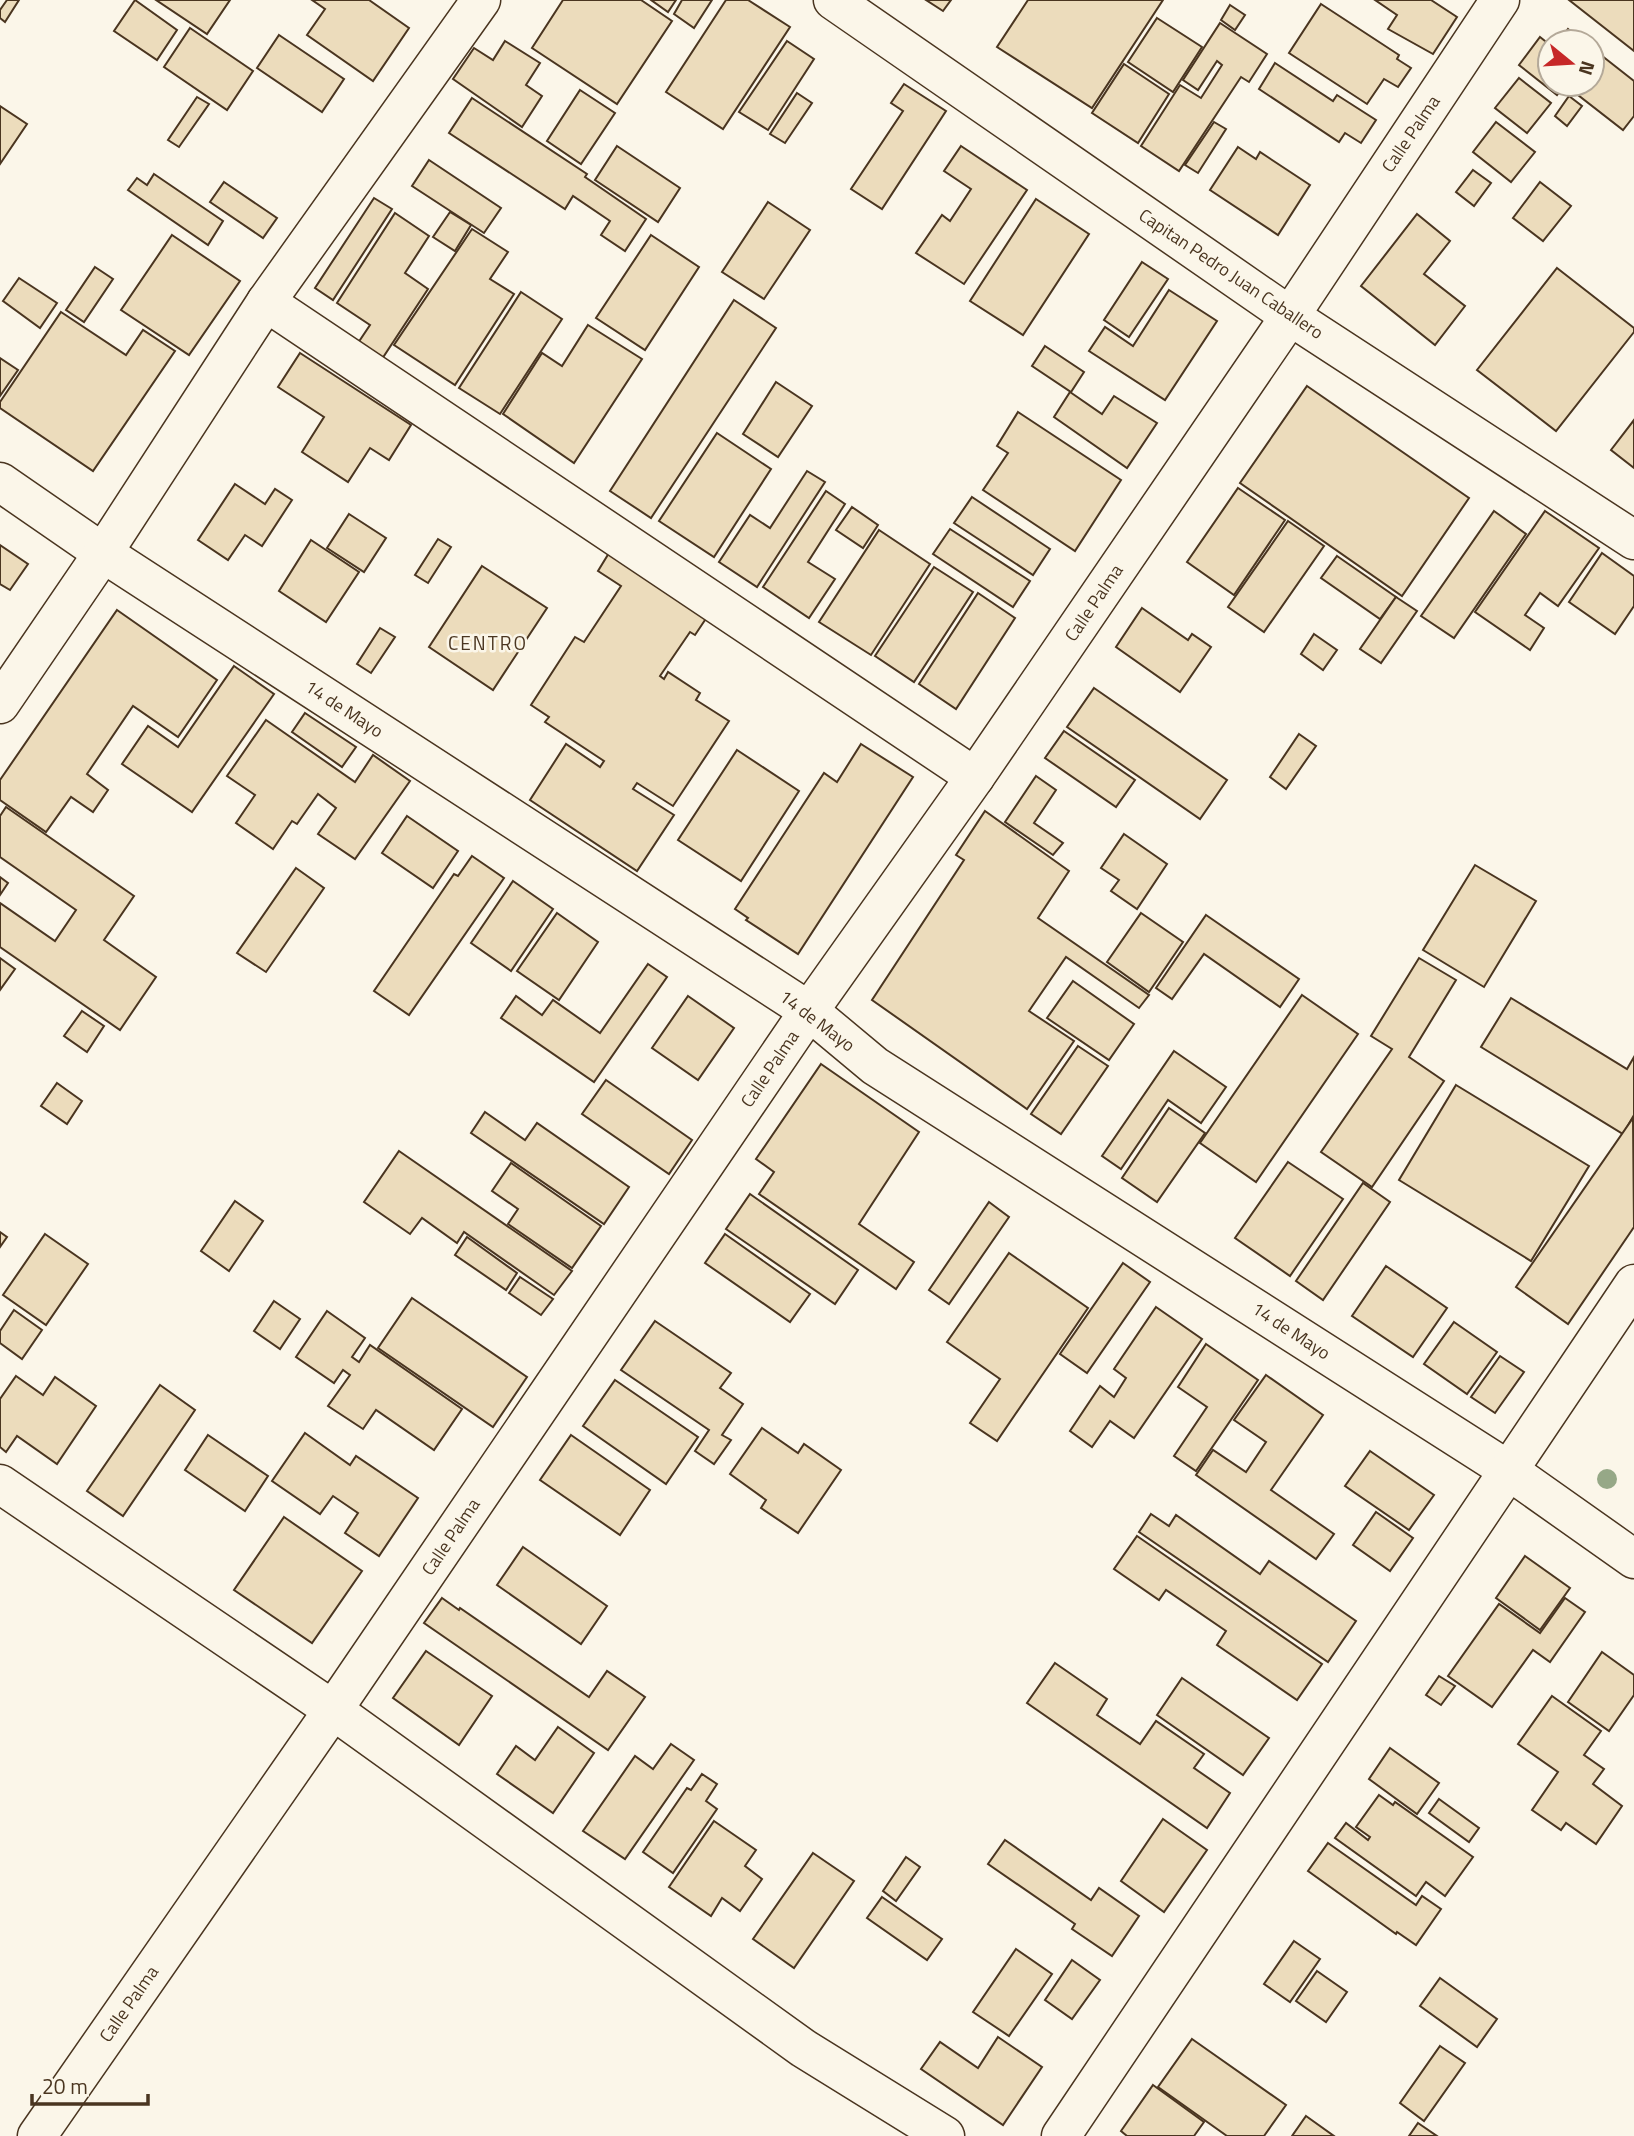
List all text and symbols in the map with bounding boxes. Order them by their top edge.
north arrow [1536,28,1606,98]
text: N [1572,58,1603,79]
street label: Calle Palma [1375,90,1446,178]
street label: Capitan Pedro Juan Caballero [1134,202,1329,346]
street label: Calle Palma [1058,559,1129,647]
district label: CENTRO [448,628,528,657]
street label: 14 de Mayo [300,673,389,744]
street label: 14 de Mayo [774,983,861,1058]
street label: Calle Palma [734,1025,805,1113]
street label: 14 de Mayo [1247,1295,1336,1366]
street label: Calle Palma [415,1493,486,1581]
street label: Calle Palma [92,1960,165,2048]
scale bar [32,2062,147,2106]
text: 20 m [42,2070,88,2102]

